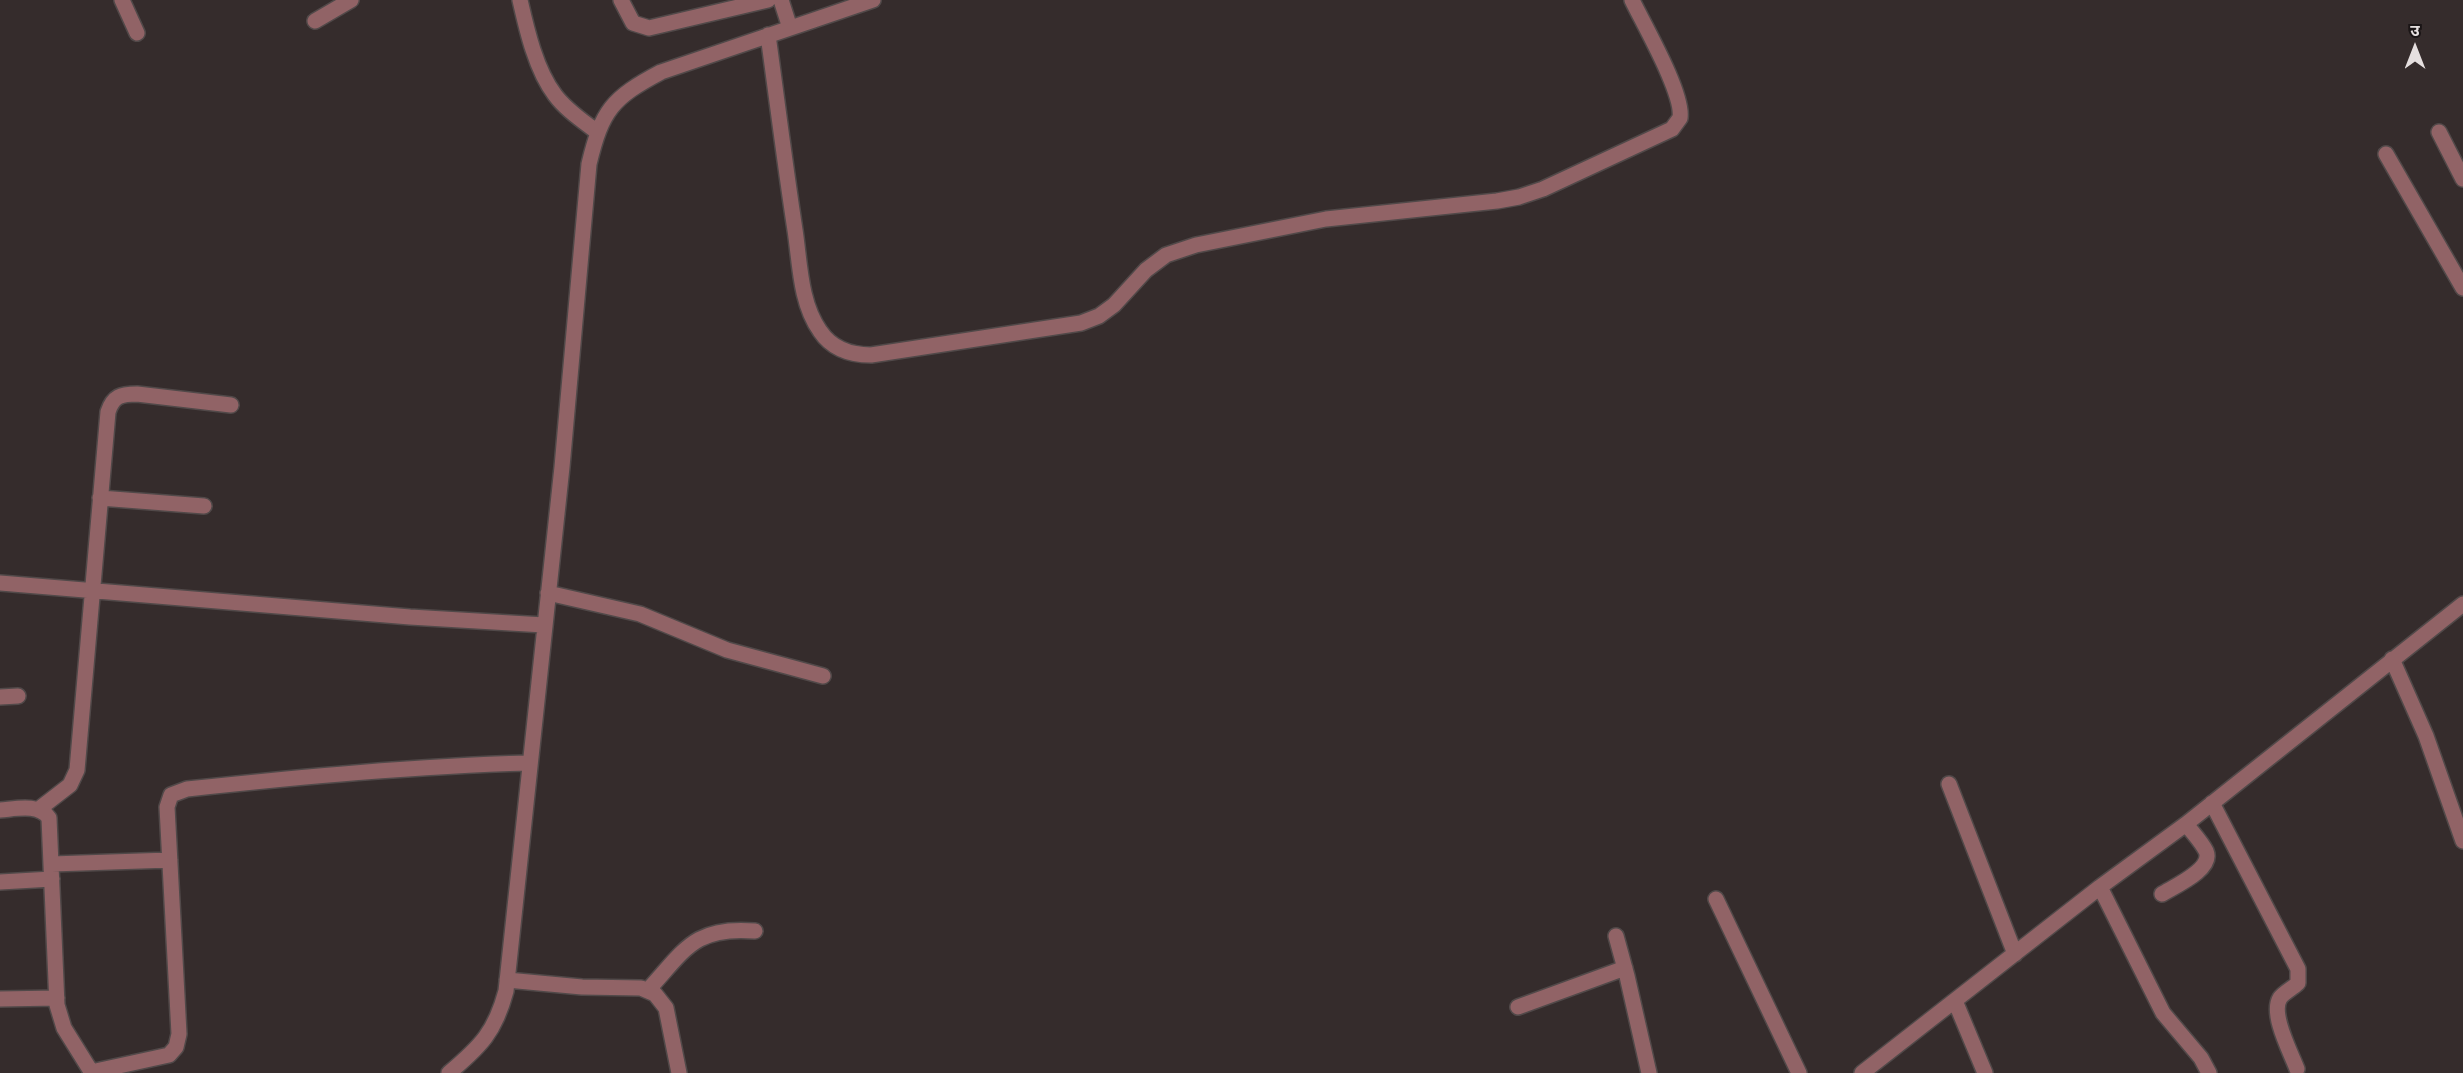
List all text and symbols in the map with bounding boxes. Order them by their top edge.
north arrow [2385,18,2445,78]
text: उ [2410,19,2420,41]

